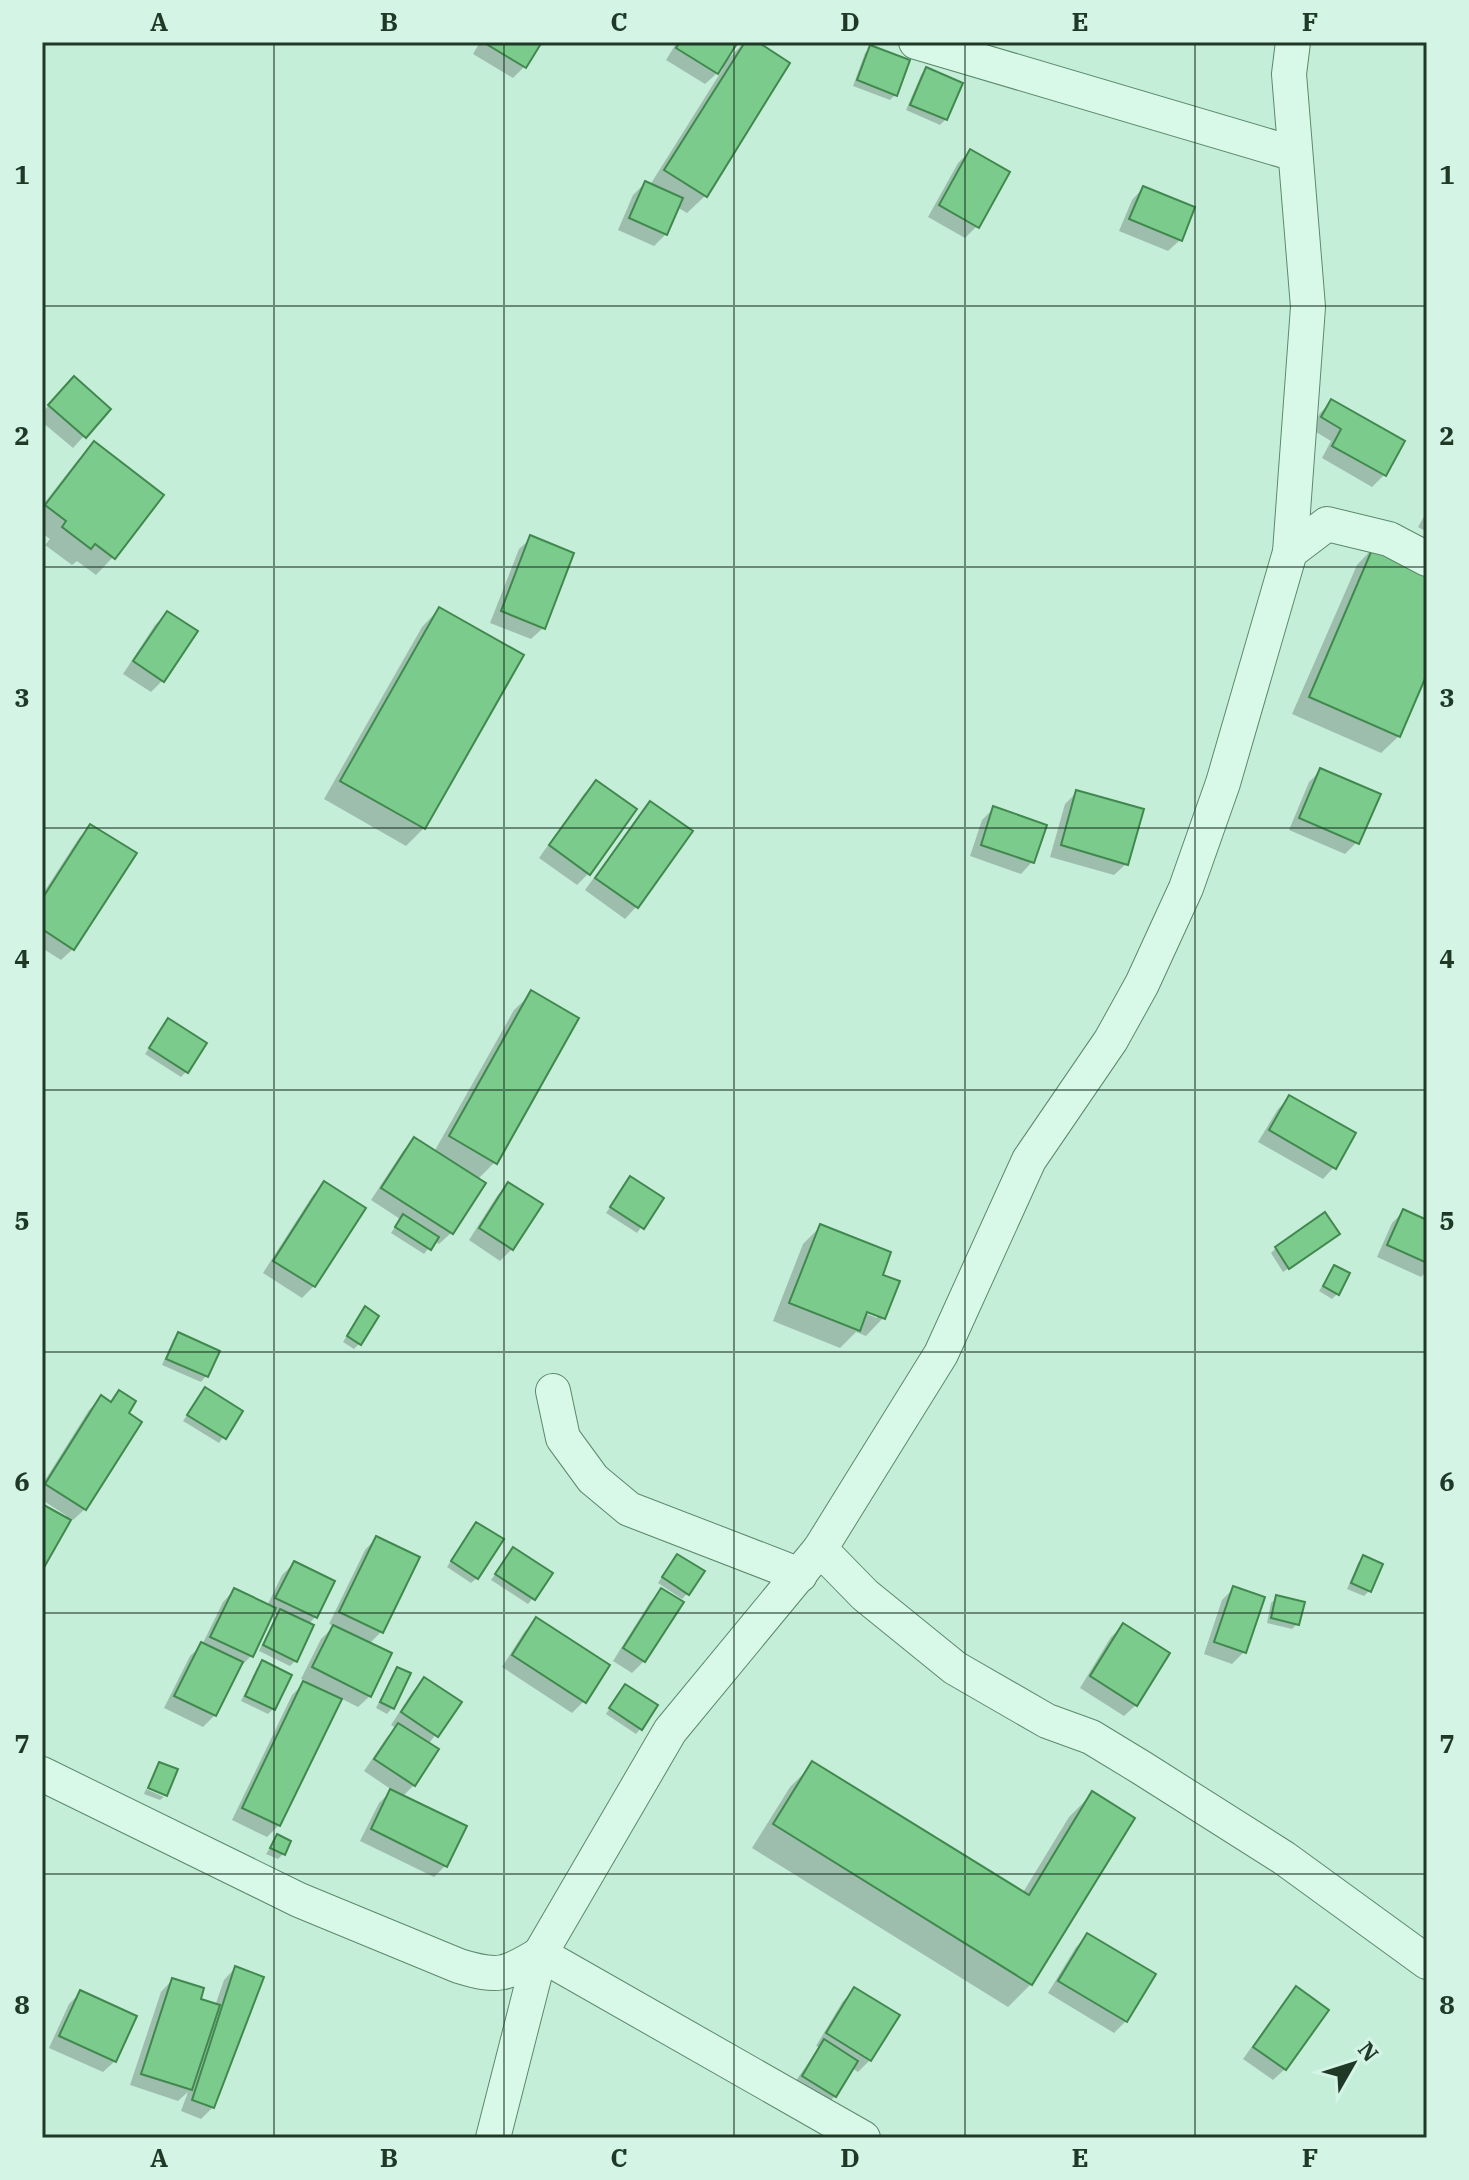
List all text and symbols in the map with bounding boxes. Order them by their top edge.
text: A [150,4,168,38]
text: B [380,4,398,38]
text: C [610,4,628,38]
text: D [840,4,860,38]
text: E [1071,4,1089,38]
text: F [1302,4,1318,38]
text: 1 [14,157,30,191]
text: 1 [1439,157,1455,191]
text: 2 [14,418,30,452]
text: 2 [1439,418,1455,452]
text: 3 [14,680,30,714]
text: 3 [1439,680,1455,714]
text: 4 [14,941,30,975]
text: 4 [1439,941,1455,975]
text: 5 [14,1203,30,1237]
text: 5 [1439,1203,1455,1237]
text: 6 [14,1464,30,1498]
text: 6 [1439,1464,1455,1498]
text: 7 [14,1726,30,1760]
text: 7 [1439,1726,1455,1760]
text: 8 [14,1987,30,2021]
text: 8 [1439,1987,1455,2021]
north arrow [1313,2024,1393,2104]
text: N [1352,2035,1386,2067]
text: A [150,2140,168,2174]
text: B [380,2140,398,2174]
text: C [610,2140,628,2174]
text: D [840,2140,860,2174]
text: E [1071,2140,1089,2174]
text: F [1302,2140,1318,2174]

